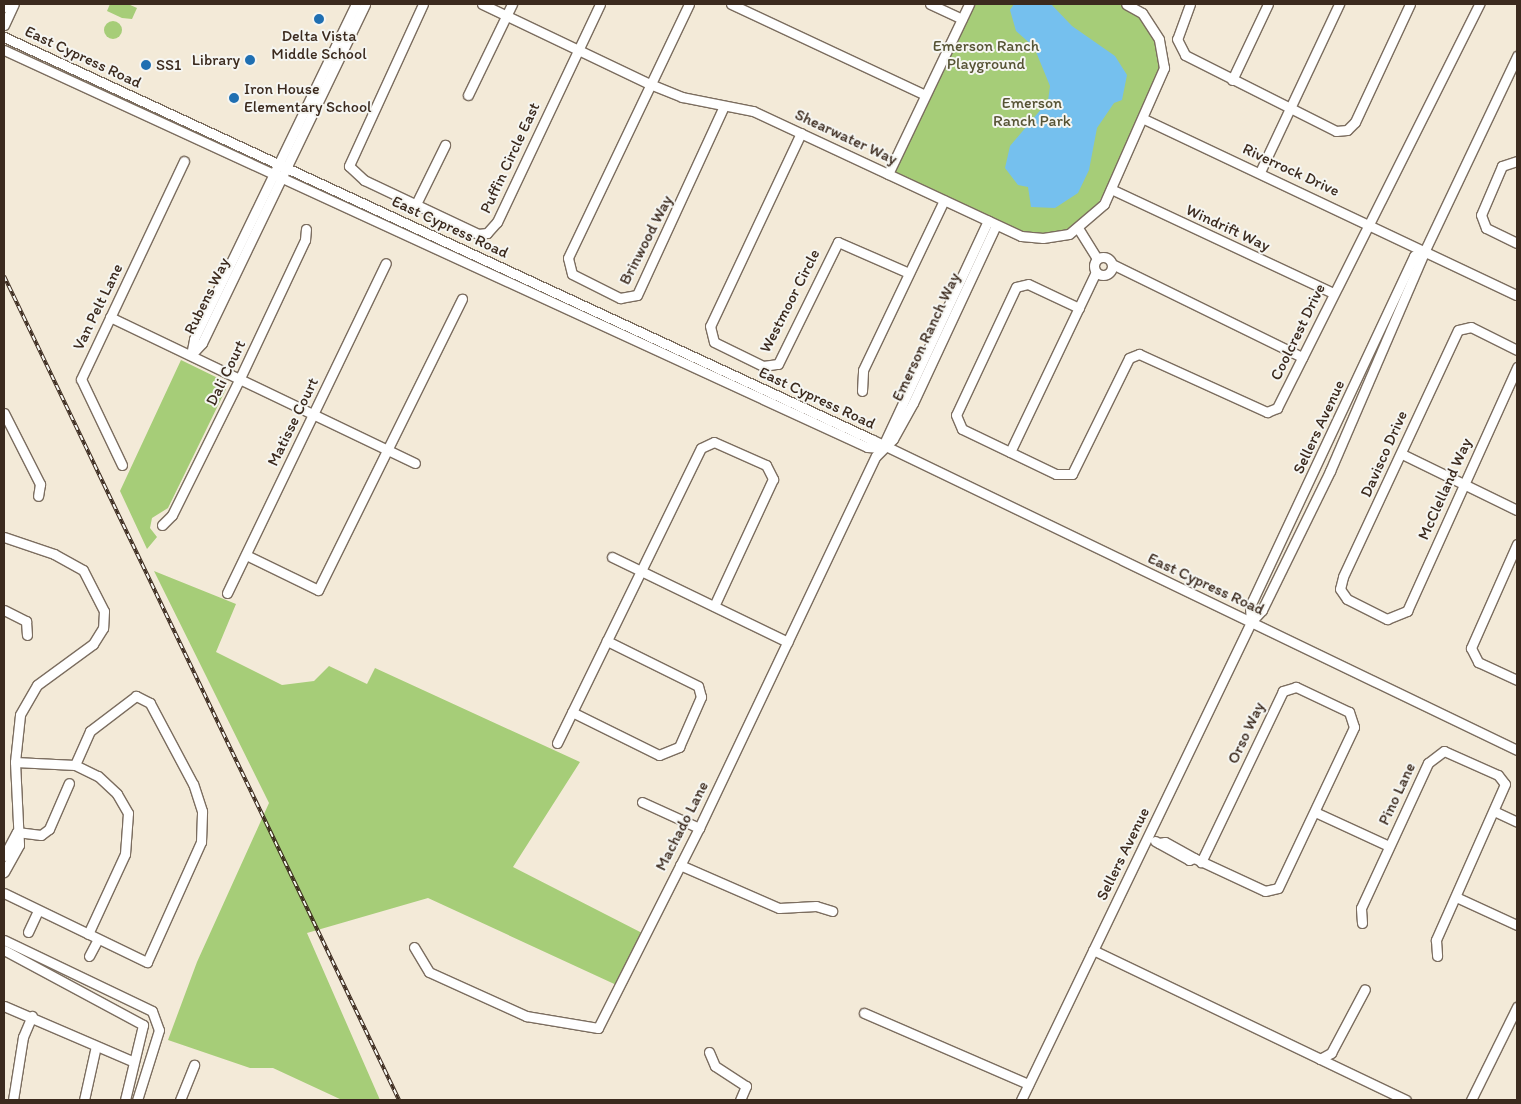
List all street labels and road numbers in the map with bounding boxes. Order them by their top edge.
street label: East Cypress Road [22,22,144,92]
street label: Puffin Circle East [476,99,544,217]
street label: Shearwater Way [792,105,900,169]
street label: Riverrock Drive [1240,139,1342,201]
street label: East Cypress Road [389,192,511,262]
street label: Brinwood Way [615,192,677,288]
street label: Windrift Way [1183,200,1273,256]
street label: Westmoor Circle [756,246,824,356]
street label: Rubens Way [180,255,234,337]
street label: Van Pelt Lane [69,261,127,353]
street label: Emerson Ranch Way [888,270,964,404]
street label: Coolcrest Drive [1266,281,1330,383]
street label: Dali Court [202,337,250,409]
street label: East Cypress Road [756,363,878,433]
street label: Matisse Court [263,375,323,469]
street label: Sellers Avenue [1289,377,1349,477]
street label: Davisco Drive [1356,408,1412,500]
street label: McClelland Way [1414,435,1476,543]
street label: East Cypress Road [1145,549,1267,619]
street label: Orso Way [1223,699,1269,767]
street label: Pino Lane [1374,760,1420,828]
street label: Machado Lane [651,778,713,874]
street label: Sellers Avenue [1092,805,1154,903]

